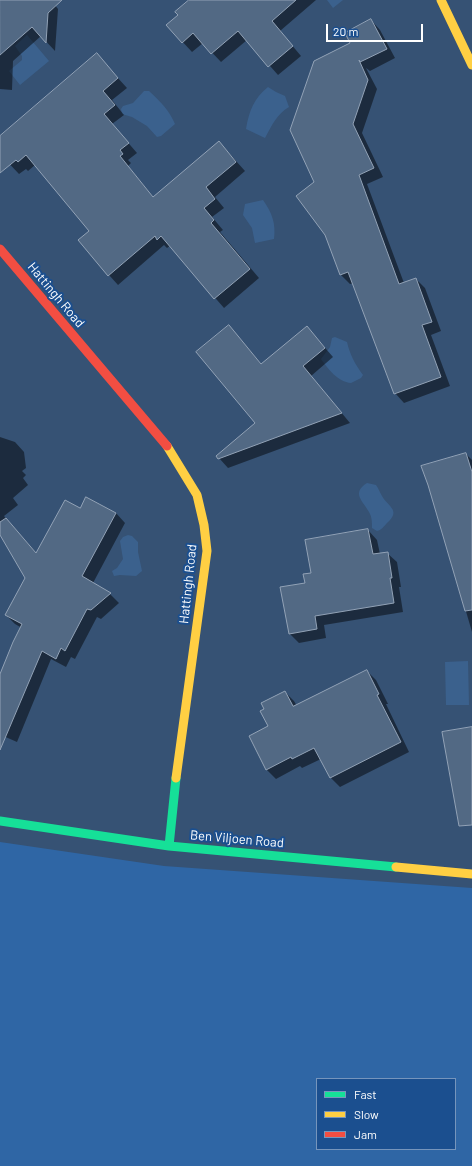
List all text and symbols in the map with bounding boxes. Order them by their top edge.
scale bar [328,16,425,42]
text: 20 m [333,24,359,38]
street label: Hattingh Road [24,259,88,331]
street label: Hattingh Road [176,543,200,625]
street label: Ben Viljoen Road [189,827,285,851]
legend [316,1078,456,1150]
text: Fast [354,1087,377,1101]
text: Slow [354,1107,379,1121]
text: Jam [354,1127,377,1141]

